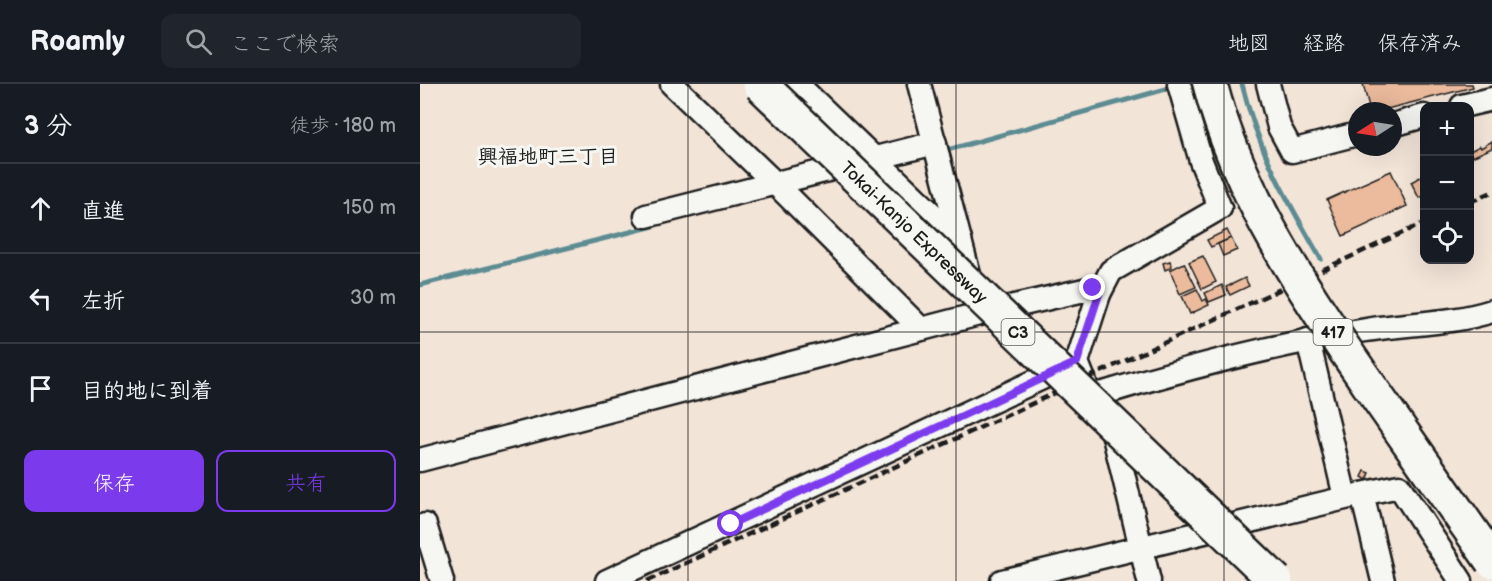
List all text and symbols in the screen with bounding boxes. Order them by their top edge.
search box [161,14,581,68]
text: Roamly [30,25,125,58]
icon: search [182,25,215,58]
text: ここで検索 [230,31,340,58]
text: 地図 [1228,31,1270,56]
text: 経路 [1303,31,1345,56]
text: 保存済み [1378,31,1462,56]
north arrow [1348,102,1402,156]
map controls [1420,102,1474,264]
button: + [1420,102,1474,156]
text: 3 分 [24,111,72,142]
text: 徒歩 · 180 m [290,114,396,138]
district label: 興福地町三丁目 [478,145,618,169]
button: − [1420,156,1474,210]
street label: Tokai-Kanjo Expressway [836,157,992,309]
icon: ahead [24,192,57,225]
text: 150 m [343,196,396,220]
text: 直進 [81,198,125,225]
button: locate [1420,210,1474,264]
route end [1079,274,1105,300]
icon: left [24,282,57,315]
text: 30 m [350,286,396,310]
text: 左折 [81,288,125,315]
road number: C3 [1002,319,1034,345]
road number: 417 [1314,319,1352,345]
icon: arrive [24,372,57,405]
text: 目的地に到着 [81,378,213,405]
button: 保存 [24,450,204,512]
button: 共有 [216,450,396,512]
route start [717,510,743,536]

